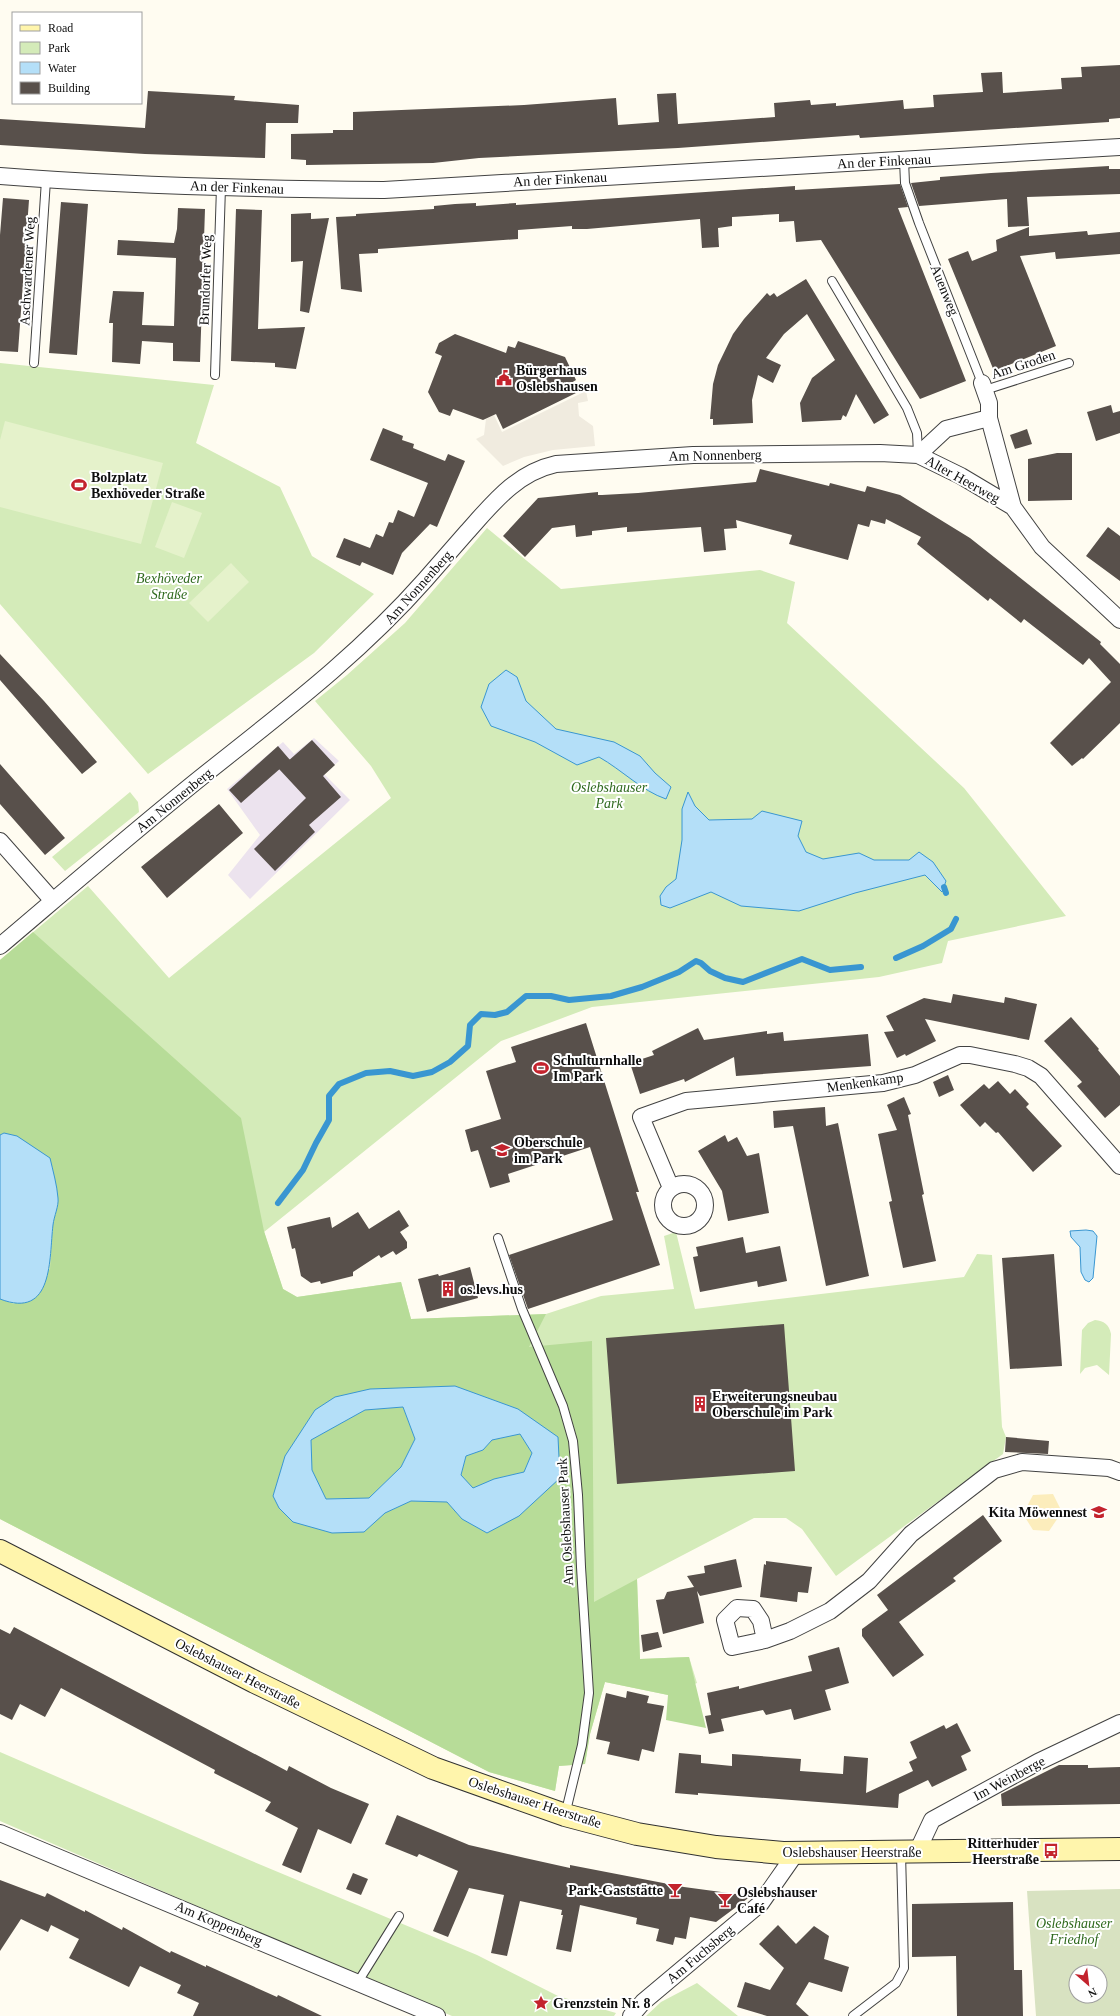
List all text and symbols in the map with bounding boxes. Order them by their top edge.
legend [12,12,142,104]
text: Road [48,21,73,35]
text: Park [48,41,70,55]
text: Water [48,61,76,75]
text: Building [48,81,90,95]
street label: An der Finkenau [837,152,931,171]
street label: An der Finkenau [513,170,607,189]
street label: An der Finkenau [190,178,284,197]
street label: Aschwardener Weg [17,216,38,326]
street label: Brundorfer Weg [196,234,215,326]
street label: Auenweg [928,263,962,318]
street label: Am Groden [989,347,1057,382]
place label: Bürgerhaus Oslebshausen [516,363,598,394]
public building icon: Bürgerhaus Oslebshausen [495,369,513,387]
street label: Am Nonnenberg [668,447,762,464]
street label: Alter Heerweg [923,453,1003,506]
place label: Bolzplatz Bexhöveder Straße [91,470,205,501]
sports icon: Bolzplatz Bexhöveder Straße [70,476,88,494]
street label: Am Nonnenberg [382,548,455,627]
park label: Bexhöveder Straße [136,571,203,602]
street label: Am Nonnenberg [133,765,215,836]
park label: Oslebshauser Park [571,780,648,811]
place label: Schulturnhalle Im Park [553,1053,642,1084]
sports icon: Schulturnhalle Im Park [532,1059,550,1077]
street label: Menkenkamp [826,1070,904,1095]
place label: Oberschule im Park [514,1135,582,1166]
school or university icon: Oberschule im Park [493,1141,511,1159]
building icon: os.levs.hus [439,1280,457,1298]
place label: os.levs.hus [460,1282,524,1297]
place label: Erweiterungsneubau Oberschule im Park [712,1389,837,1420]
building icon: Erweiterungsneubau Oberschule im Park [691,1395,709,1413]
street label: Am Oslebshauser Park [555,1458,576,1586]
school or university icon: Kita Möwennest [1090,1503,1108,1521]
place label: Kita Möwennest [989,1505,1087,1520]
street label: Oslebshauser Heerstraße [173,1635,303,1712]
street label: Im Weinberge [971,1753,1048,1804]
street label: Oslebshauser Heerstraße [467,1774,603,1831]
place label: Ritterhuder Heerstraße [967,1836,1039,1867]
bus stop icon: Ritterhuder Heerstraße [1042,1842,1060,1860]
street label: Oslebshauser Heerstraße [783,1845,921,1860]
bar icon: Park-Gaststätte [666,1881,684,1899]
place label: Park-Gaststätte [568,1883,663,1898]
place label: Oslebshauser Café [737,1885,817,1916]
bar icon: Oslebshauser Café [716,1891,734,1909]
street label: Am Koppenberg [173,1898,265,1949]
park label: Oslebshauser Friedhof [1036,1916,1113,1947]
street label: Am Fuchsberg [664,1922,737,1987]
north arrow [1068,1964,1108,2004]
text: N [1086,1986,1099,2000]
place icon: Grenzstein Nr. 8 [532,1994,550,2012]
place label: Grenzstein Nr. 8 [553,1996,651,2011]

